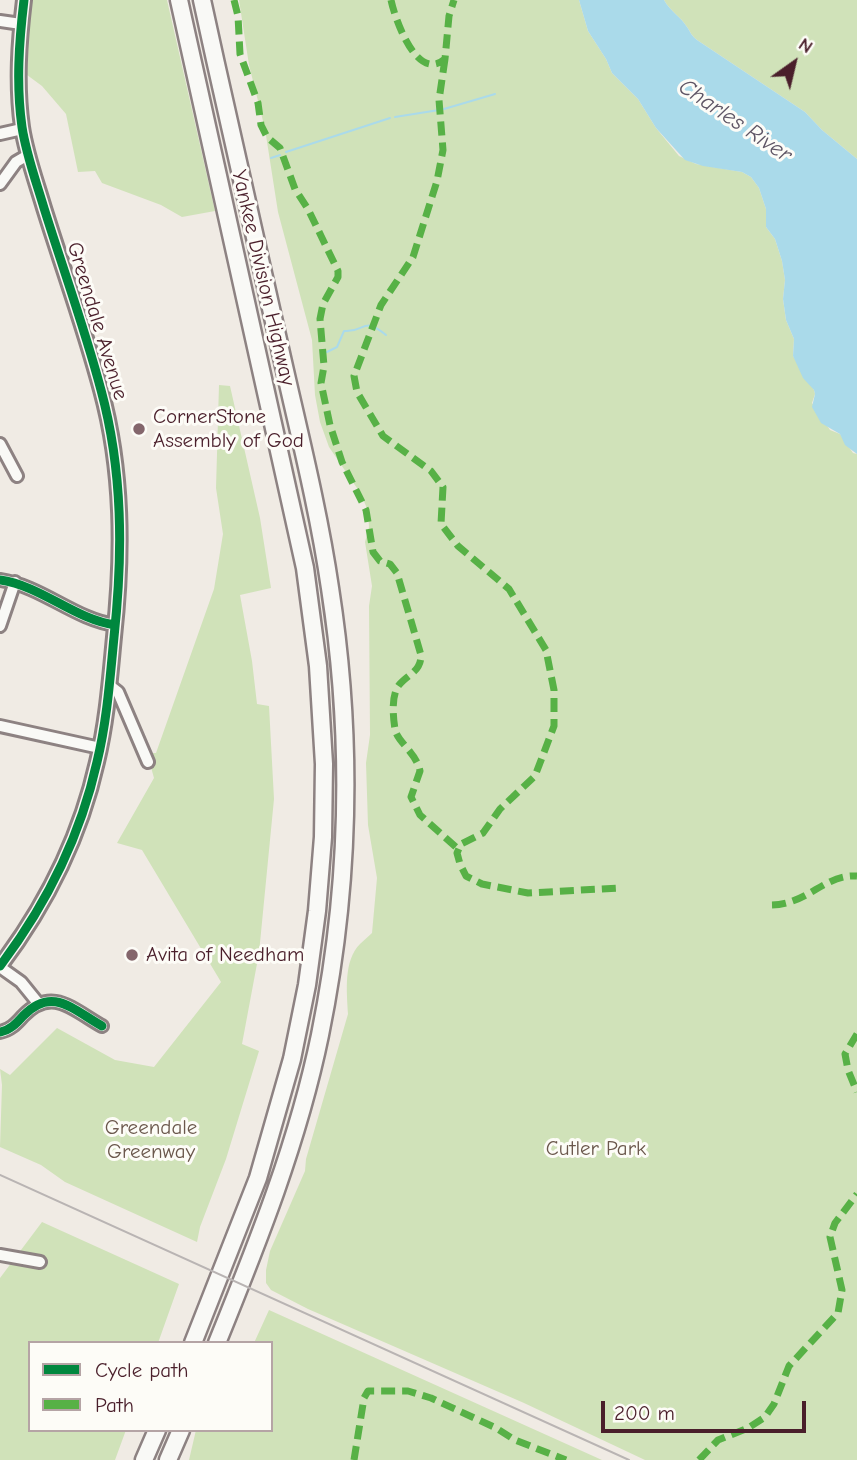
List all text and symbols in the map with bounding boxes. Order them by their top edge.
north arrow [759,28,829,98]
text: N [794,33,817,58]
water label: Charles River [673,73,797,169]
street label: Yankee Division Highway [226,168,300,388]
street label: Greendale Avenue [61,239,133,403]
place label: CornerStone Assembly of God [153,404,304,454]
marker: CornerStone Assembly of God [131,421,147,437]
place label: Avita of Needham [146,942,304,968]
marker: Avita of Needham [124,947,140,963]
park label: Greendale Greenway [105,1115,197,1165]
park label: Cutler Park [546,1136,646,1162]
legend [28,1341,273,1432]
text: Cycle path [95,1358,188,1382]
scale bar [605,1386,810,1430]
text: Path [95,1393,134,1417]
text: 200 m [614,1401,675,1425]

